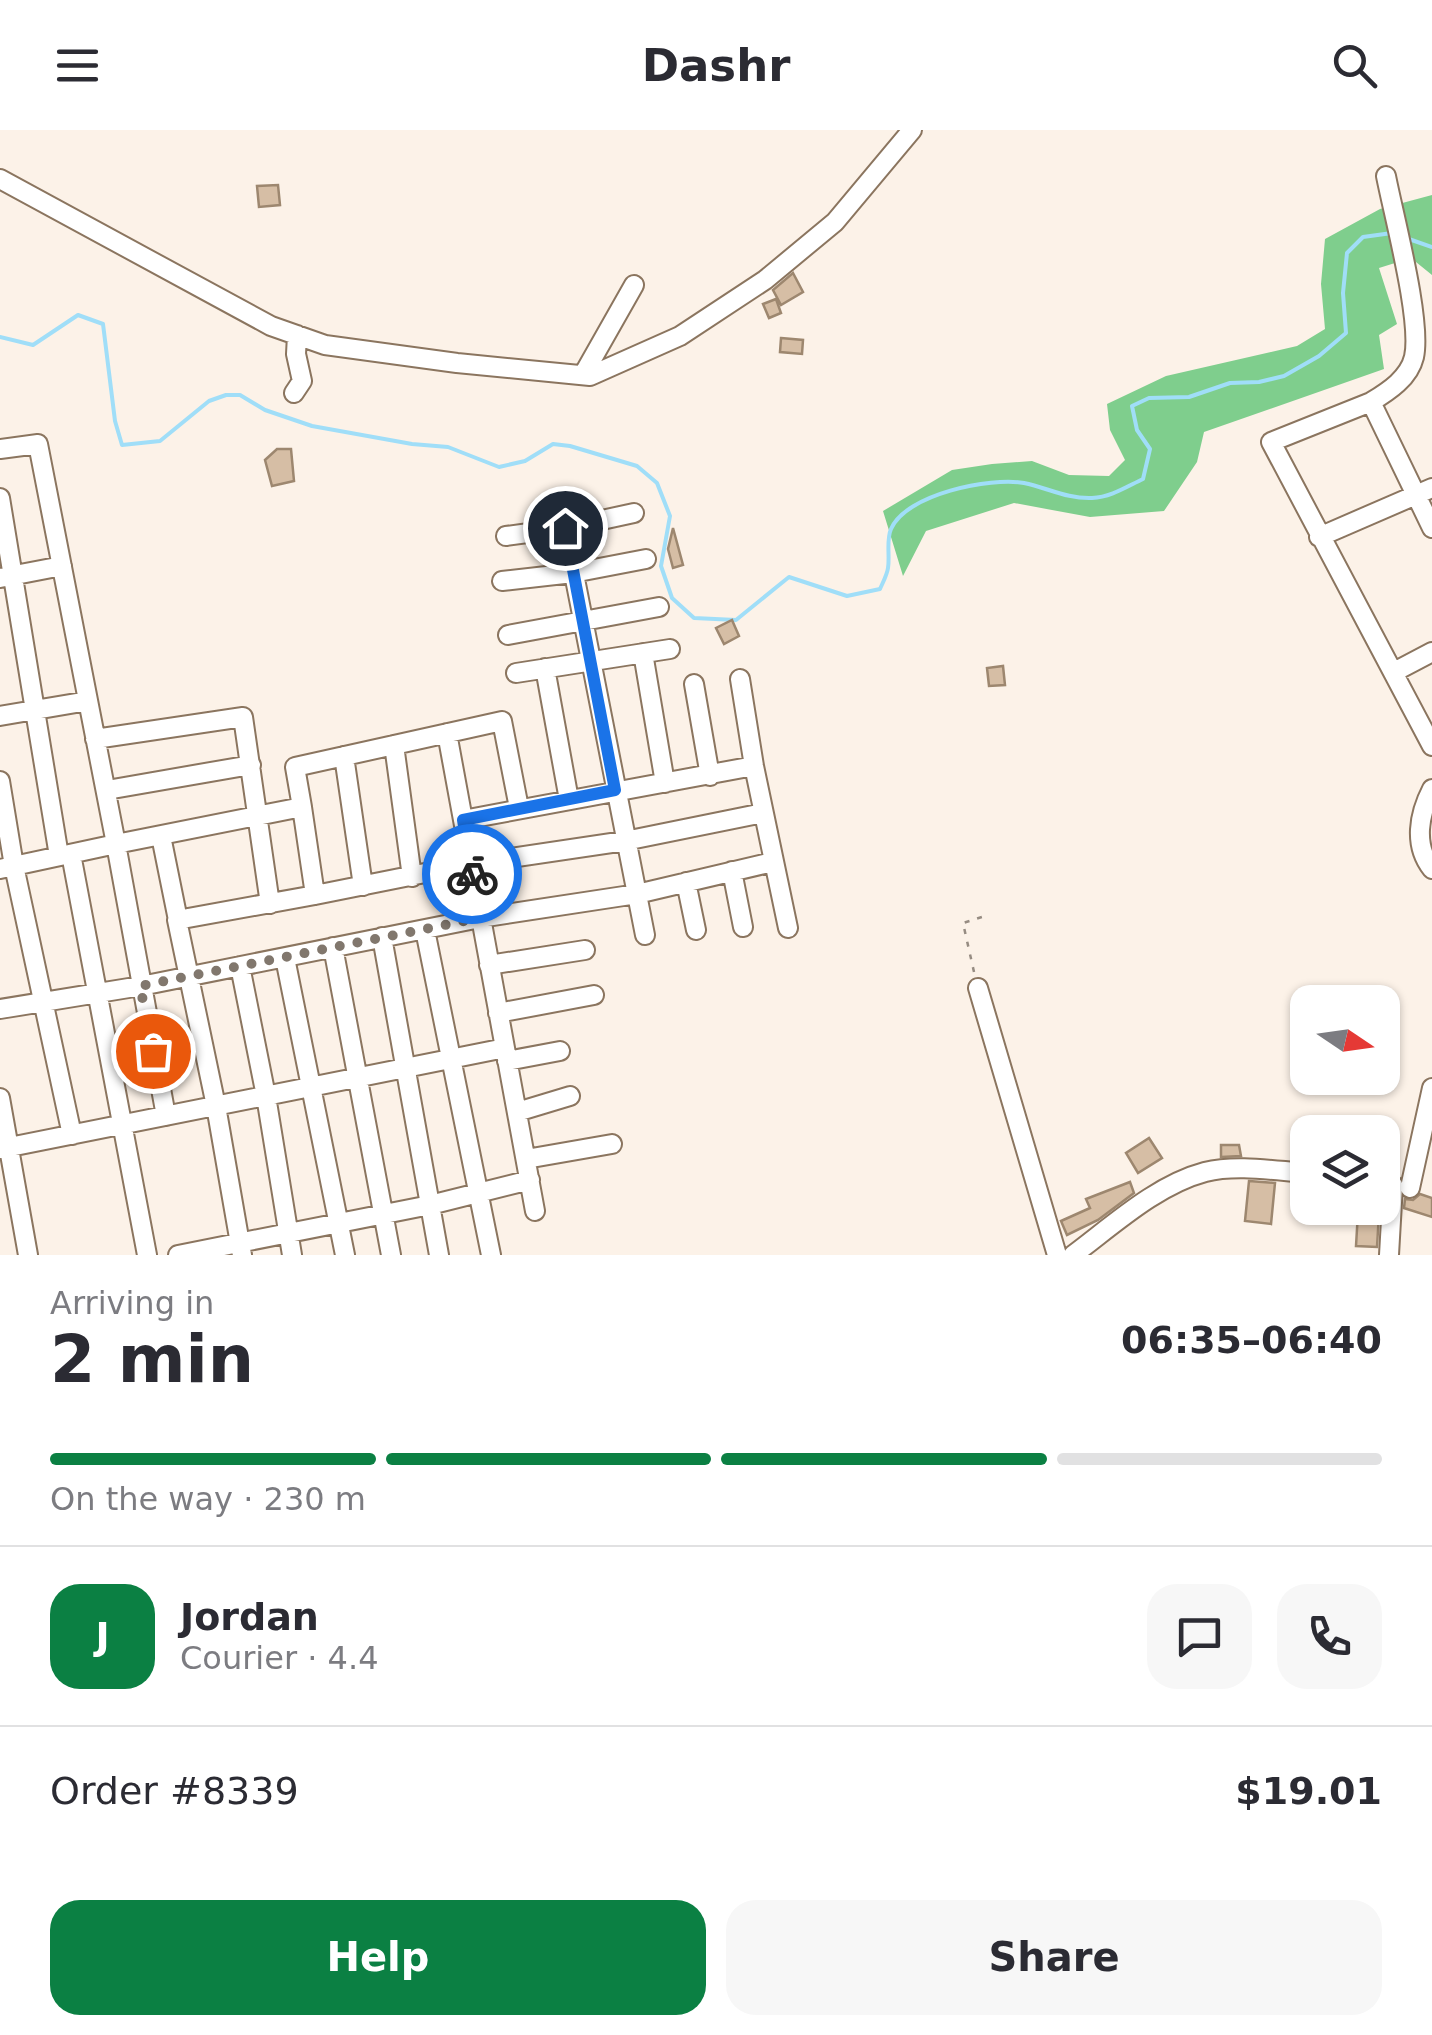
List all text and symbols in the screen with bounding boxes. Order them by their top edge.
icon: menu [50,38,105,93]
icon: search [1327,38,1382,93]
text: Dashr [642,39,790,92]
pin [523,486,608,571]
icon: home [538,501,593,556]
courier [422,824,522,924]
icon: bike [445,847,500,902]
north arrow [1290,985,1400,1095]
map controls [1290,985,1400,1225]
pin [111,1009,196,1094]
icon: bag [126,1024,181,1079]
button: layers [1290,1115,1400,1225]
text: Arriving in [50,1284,214,1322]
text: 06:35–06:40 [1121,1318,1382,1362]
text: 2 min [50,1322,254,1397]
text: On the way · 230 m [50,1480,366,1518]
button: chat [1147,1584,1252,1689]
button: phone [1277,1584,1382,1689]
text: Jordan [180,1595,319,1639]
text: J [95,1614,110,1658]
text: Courier · 4.4 [180,1639,379,1677]
text: Order #8339 [50,1769,299,1813]
text: $19.01 [1235,1769,1382,1813]
button: Help [50,1900,706,2015]
button: Share [726,1900,1382,2015]

